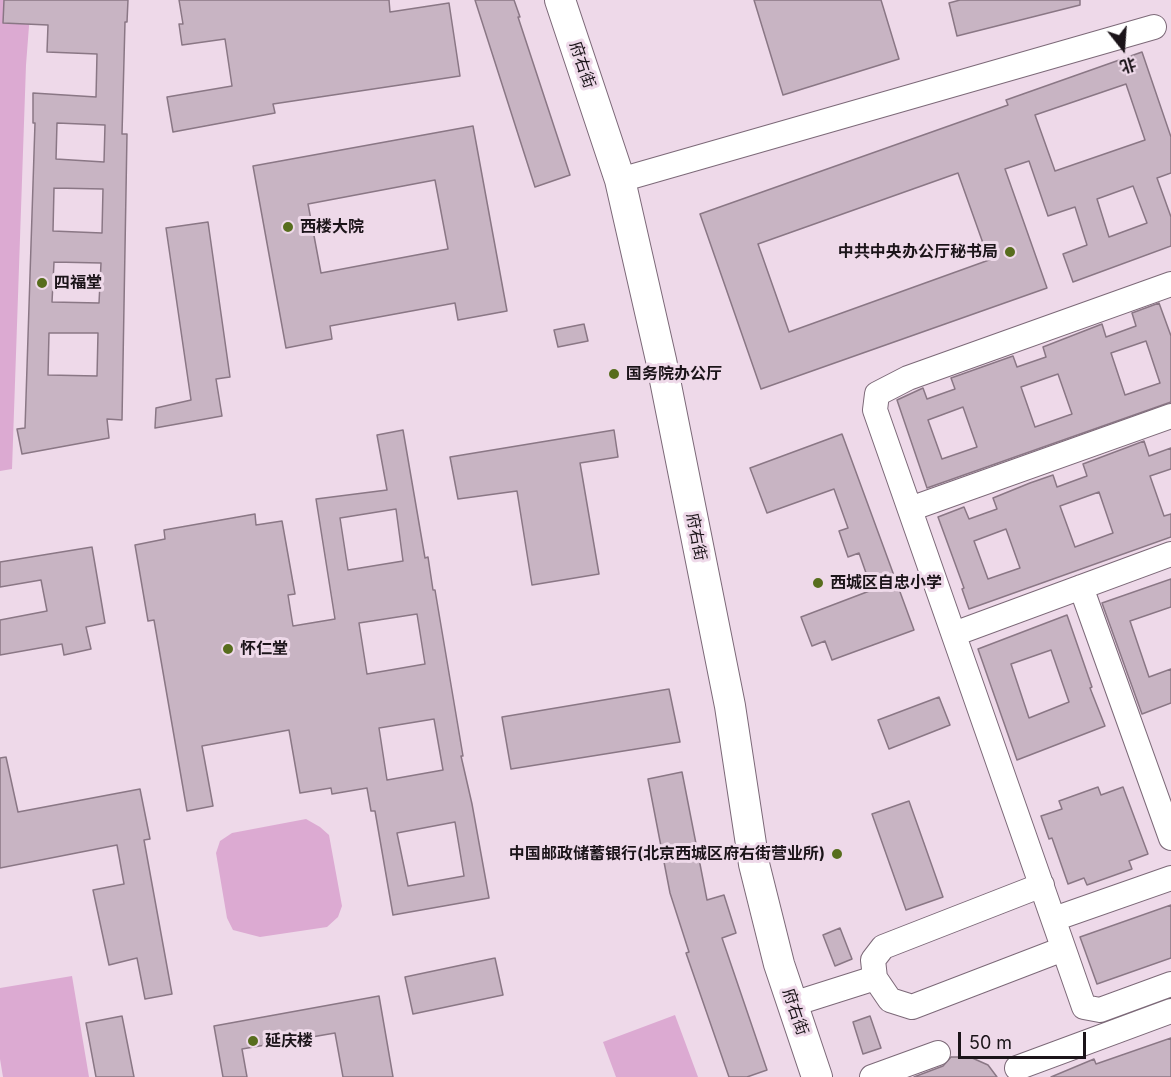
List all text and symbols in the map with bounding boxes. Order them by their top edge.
north arrow [1093,18,1153,78]
street label: 府右街 [565,39,599,91]
text: 北 [1118,53,1139,77]
place label: 西楼大院 [300,217,364,237]
marker: 西楼大院 [281,220,295,234]
place label: 中共中央办公厅秘书局 [838,242,998,262]
marker: 中共中央办公厅秘书局 [1003,245,1017,259]
place label: 四福堂 [54,273,102,293]
marker: 四福堂 [35,276,49,290]
place label: 国务院办公厅 [626,364,722,384]
marker: 国务院办公厅 [607,367,621,381]
street label: 府右街 [682,512,710,562]
place label: 西城区自忠小学 [830,573,942,593]
marker: 西城区自忠小学 [811,576,825,590]
place label: 怀仁堂 [240,639,288,659]
marker: 怀仁堂 [221,642,235,656]
place label: 中国邮政储蓄银行(北京西城区府右街营业所) [509,844,825,864]
marker: 中国邮政储蓄银行(北京西城区府右街营业所) [830,847,844,861]
street label: 府右街 [778,986,812,1038]
scale bar [961,1020,1088,1058]
place label: 延庆楼 [265,1031,313,1051]
text: 50 m [969,1032,1012,1053]
marker: 延庆楼 [246,1034,260,1048]

